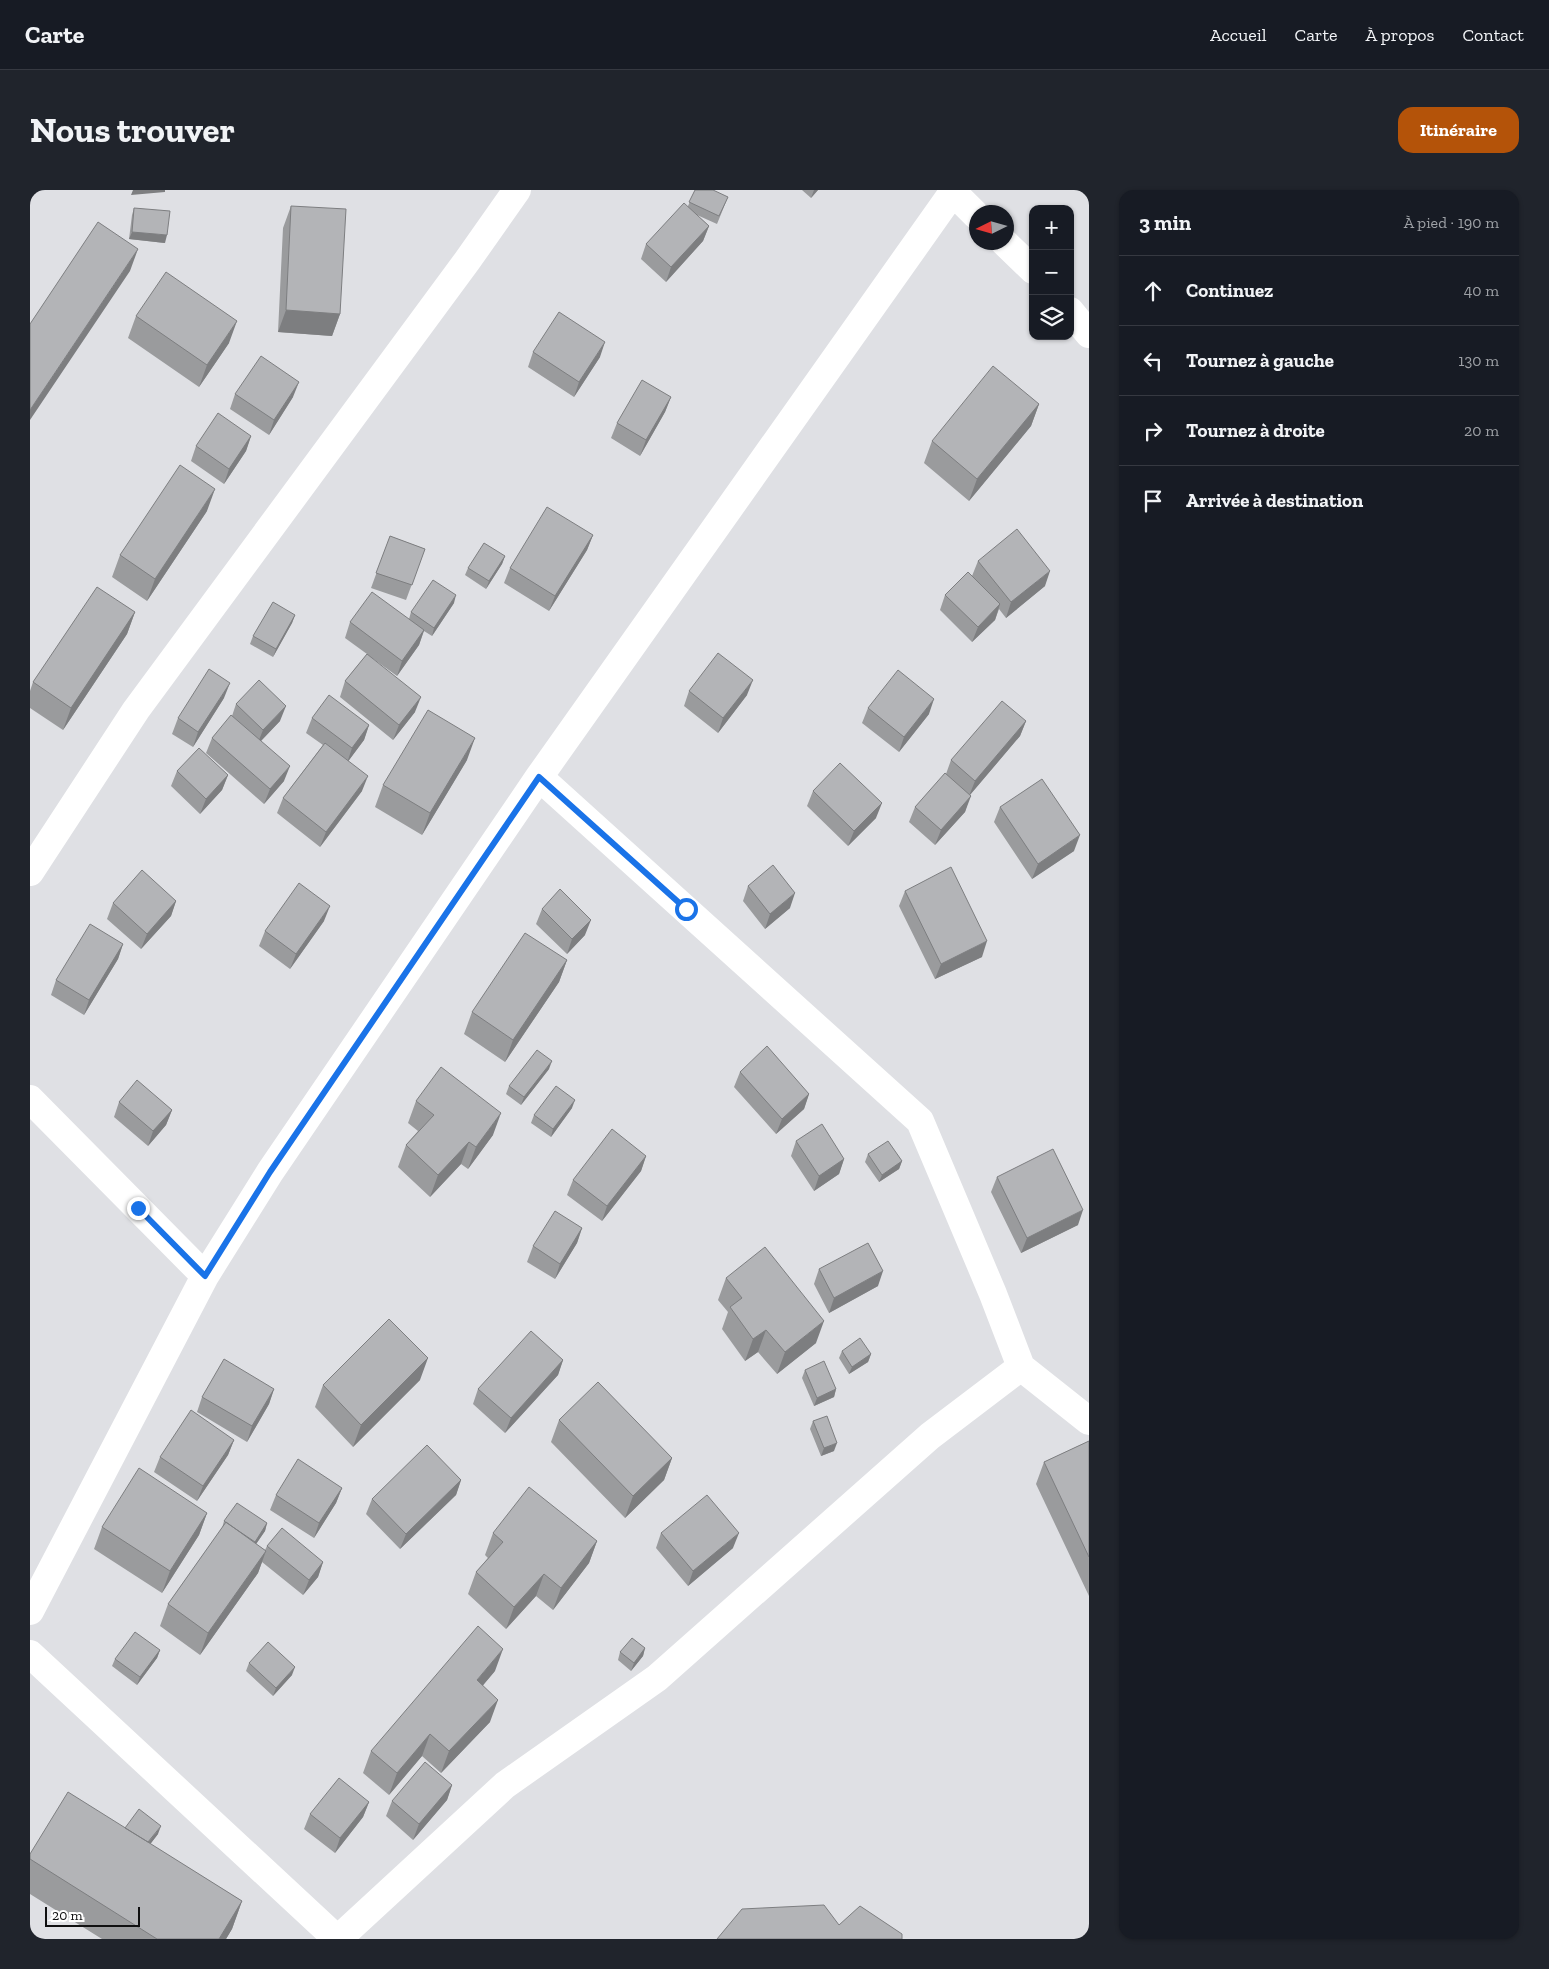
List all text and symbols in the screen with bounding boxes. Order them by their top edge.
text: Carte [25,20,84,49]
text: Accueil [1210,24,1267,46]
text: Carte [1295,24,1338,46]
text: À propos [1366,24,1434,46]
text: Contact [1462,24,1524,46]
button: Itinéraire [1398,107,1519,153]
text: Nous trouver [30,109,235,151]
north arrow [969,205,1014,250]
map controls [1029,205,1074,340]
button: + [1029,205,1074,250]
text: 3 min [1139,210,1191,235]
text: À pied · 190 m [1404,213,1499,232]
button: − [1029,250,1074,295]
icon: ahead [1139,277,1167,305]
text: Continuez [1186,279,1273,302]
text: 40 m [1464,281,1499,300]
button: layers [1029,295,1074,340]
icon: left [1139,347,1167,375]
text: Tournez à gauche [1186,349,1334,372]
text: 130 m [1458,351,1499,370]
icon: right [1139,417,1167,445]
text: Tournez à droite [1186,419,1325,442]
text: 20 m [1464,421,1499,440]
icon: arrive [1139,487,1167,515]
text: Arrivée à destination [1186,489,1363,512]
route start [675,898,698,921]
route end [127,1197,150,1220]
scale bar [45,1904,140,1927]
text: 20 m [52,1907,83,1924]

